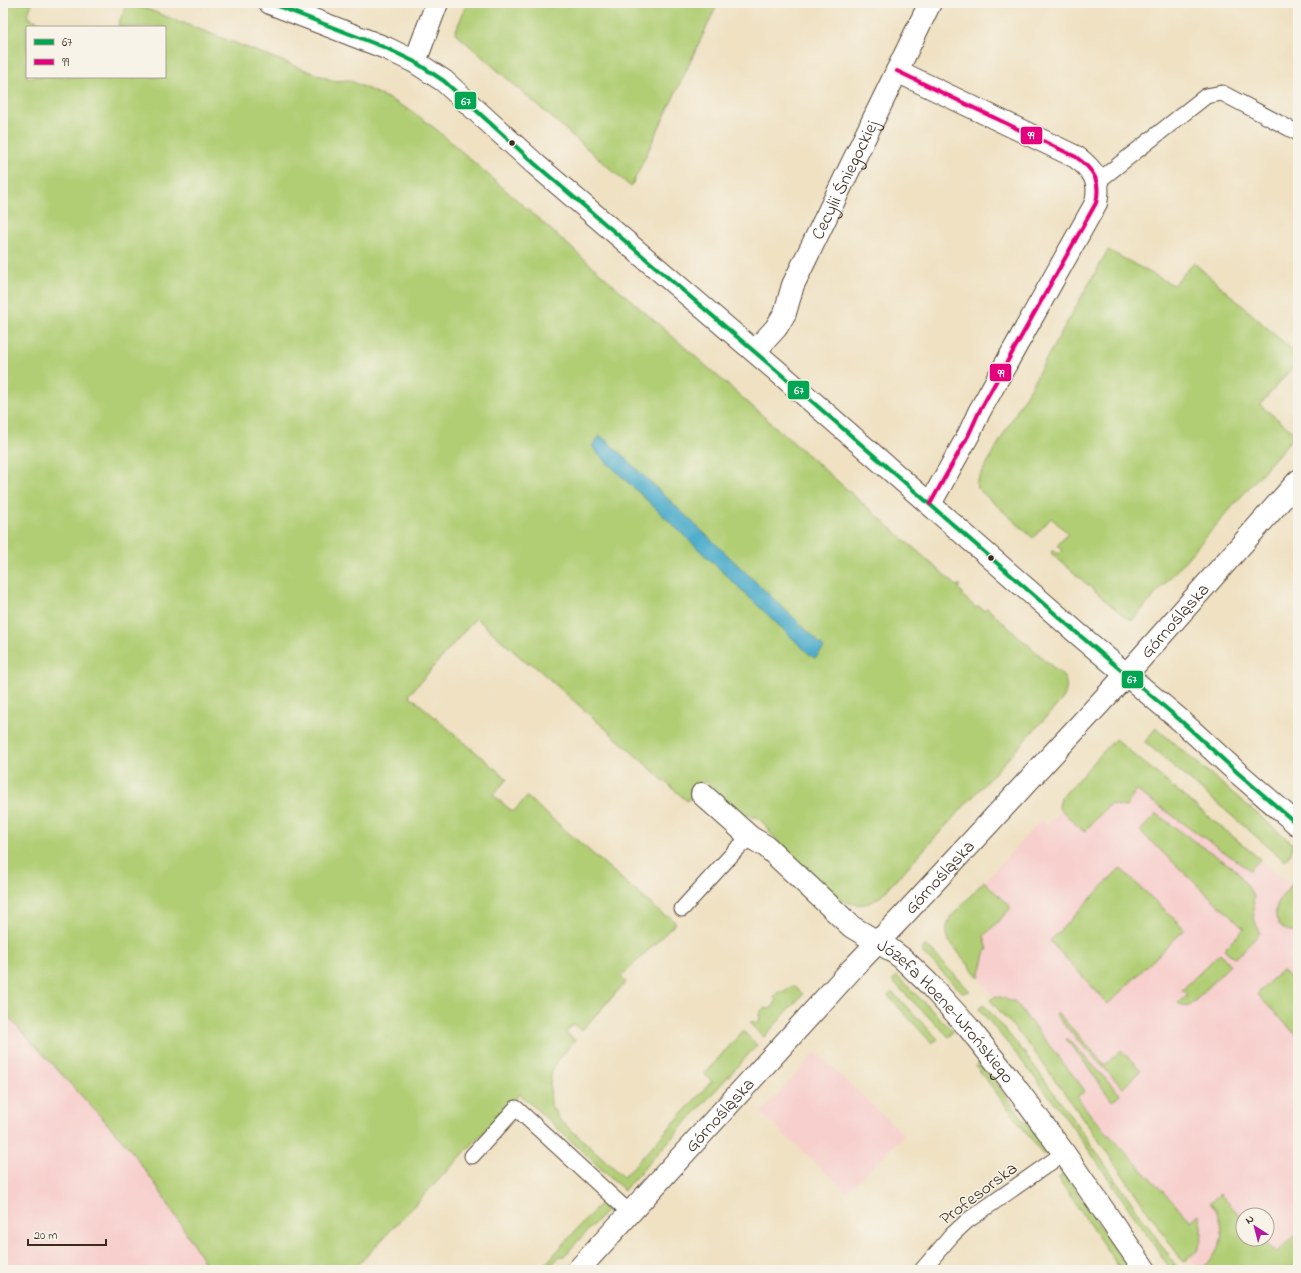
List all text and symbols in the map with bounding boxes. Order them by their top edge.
legend [26,26,166,78]
text: 67 [62,34,72,52]
text: 99 [62,54,70,72]
line badge: 67 [454,91,477,110]
text: 67 [460,94,471,110]
street label: Cecylii Śniegockiej [806,116,886,245]
line badge: 99 [1020,126,1043,145]
text: 99 [1027,128,1035,144]
unlabelled marker [507,138,517,148]
line badge: 99 [989,363,1012,382]
text: 99 [997,366,1005,382]
line badge: 67 [787,380,810,400]
text: 67 [793,383,804,399]
unlabelled marker [986,553,996,563]
street label: Górnośląska [1135,578,1217,665]
line badge: 67 [1121,670,1144,689]
text: 67 [1126,672,1137,688]
street label: Górnośląska [899,835,982,921]
street label: Józefa Hoene-Wrońskiego [871,933,1019,1090]
street label: Górnośląska [680,1073,762,1159]
street label: Profesorska [935,1157,1024,1233]
north arrow [1235,1207,1275,1247]
text: N [1242,1211,1257,1228]
scale bar [28,1221,106,1247]
text: 20 m [34,1227,57,1245]

